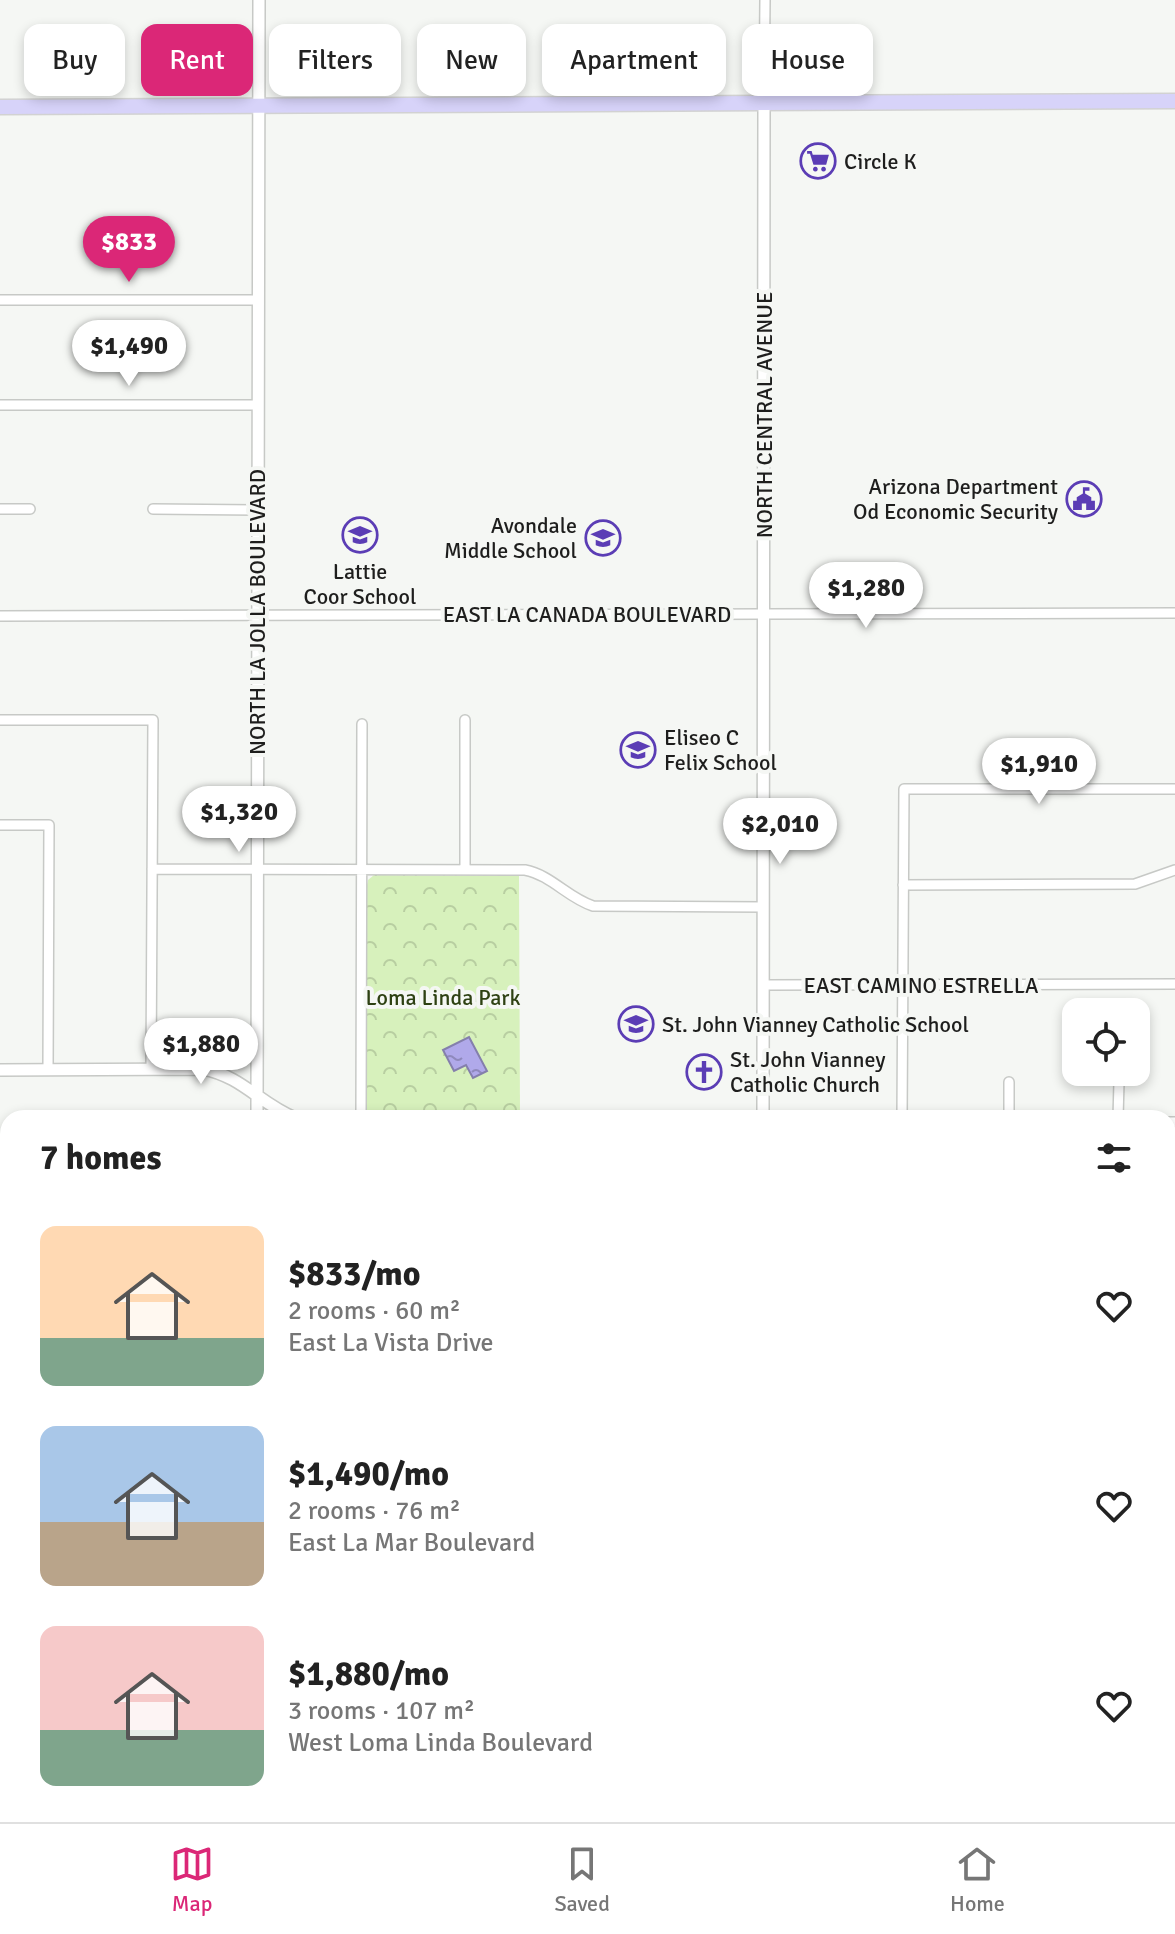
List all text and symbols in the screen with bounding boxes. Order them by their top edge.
chip: Buy [24,24,125,96]
chip: Rent [141,24,253,96]
chip: Filters [269,24,401,96]
chip: New [417,24,526,96]
chip: Apartment [542,24,726,96]
chip: House [742,24,873,96]
supermarket icon: Circle K [799,142,837,180]
place label: Circle K [844,148,917,175]
pin: $833 [82,216,176,284]
text: $833 [101,226,157,258]
street label: NORTH CENTRAL AVENUE [751,292,778,538]
pin: $1,490 [64,320,194,388]
text: $1,490 [90,330,168,362]
street label: NORTH LA JOLLA BOULEVARD [244,469,271,755]
place label: Arizona Department Od Economic Security [853,473,1059,525]
public building icon: Arizona Department Od Economic Security [1065,480,1103,518]
place label: Avondale Middle School [444,512,577,564]
school or university icon: Lattie Coor School [341,516,379,554]
school or university icon: Avondale Middle School [584,519,622,557]
place label: Lattie Coor School [304,558,416,610]
pin: $1,280 [801,562,931,630]
text: $1,280 [827,572,905,604]
street label: EAST LA CANADA BOULEVARD [443,601,731,628]
place label: Eliseo C Felix School [664,724,777,776]
school or university icon: Eliseo C Felix School [619,731,657,769]
pin: $1,910 [974,738,1104,806]
text: $1,910 [1000,748,1078,780]
pin: $1,320 [174,786,304,854]
text: $1,320 [200,796,278,828]
pin: $2,010 [715,798,845,866]
text: $2,010 [741,808,819,840]
street label: EAST CAMINO ESTRELLA [804,972,1039,999]
park label: Loma Linda Park [366,984,520,1011]
map controls [1062,998,1150,1086]
button: locate [1062,998,1150,1086]
school or university icon: St. John Vianney Catholic School [617,1005,655,1043]
place label: St. John Vianney Catholic School [662,1011,969,1038]
pin: $1,880 [136,1018,266,1086]
text: $1,880 [162,1028,240,1060]
place label: St. John Vianney Catholic Church [730,1046,886,1098]
church icon: St. John Vianney Catholic Church [685,1053,723,1091]
icon: filters [1092,1136,1136,1180]
text: 7 homes [40,1137,161,1179]
text: $833/mo [288,1253,421,1295]
icon: home [104,1258,200,1354]
icon: heart [1092,1284,1136,1328]
text: 2 rooms · 60 m² [288,1295,461,1327]
text: East La Vista Drive [288,1327,494,1359]
text: $1,490/mo [288,1453,449,1495]
icon: home [104,1458,200,1554]
icon: heart [1092,1484,1136,1528]
text: 2 rooms · 76 m² [288,1495,461,1527]
text: East La Mar Boulevard [288,1527,535,1559]
text: $1,880/mo [288,1653,449,1695]
icon: home [104,1658,200,1754]
icon: heart [1092,1684,1136,1728]
text: 3 rooms · 107 m² [288,1695,475,1727]
text: West Loma Linda Boulevard [288,1727,593,1759]
tab: Map [170,1842,214,1917]
tab: Saved [554,1842,610,1917]
tab: Home [950,1842,1005,1917]

